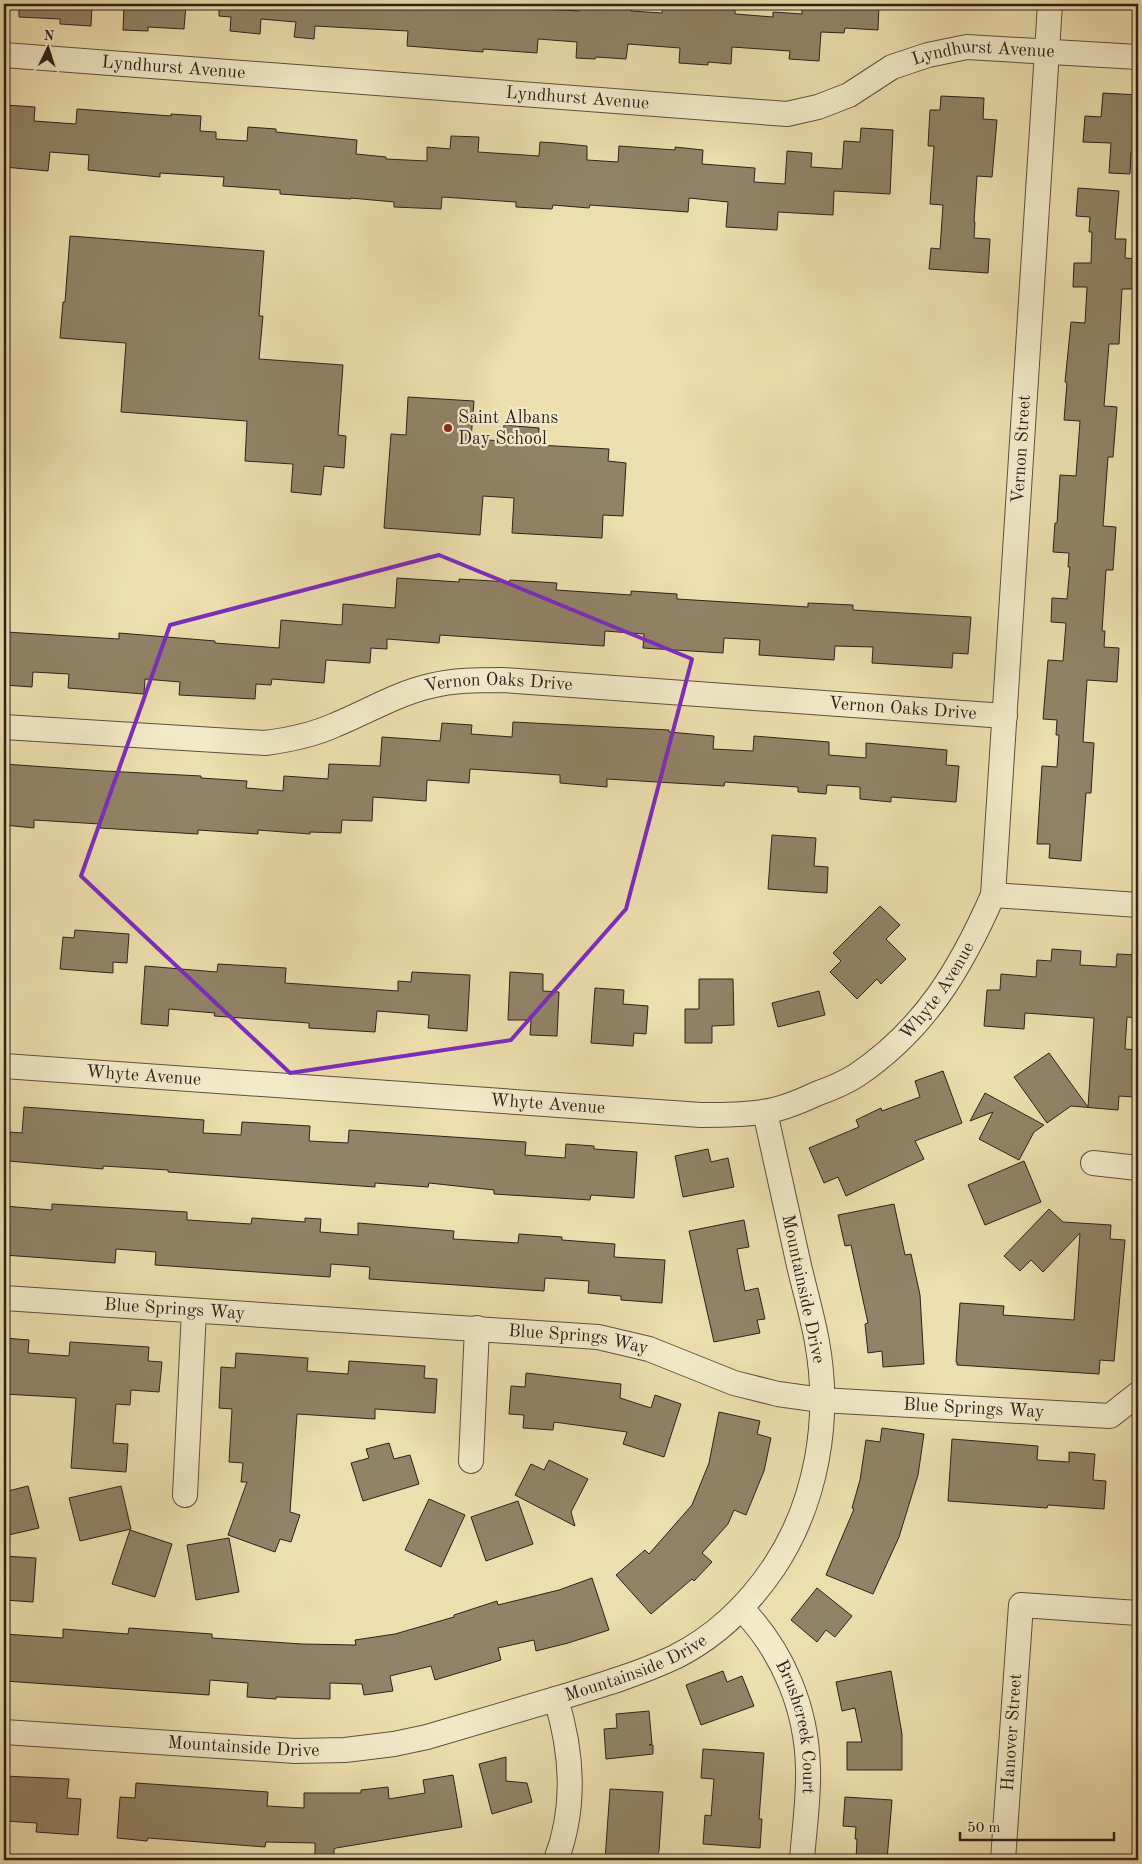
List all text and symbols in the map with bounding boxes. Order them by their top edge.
north arrow [22,22,72,72]
text: N [43,29,55,43]
street label: Lyndhurst Avenue [910,37,1055,69]
street label: Lyndhurst Avenue [101,53,246,82]
street label: Lyndhurst Avenue [505,84,650,113]
street label: Vernon Street [1009,394,1034,504]
place label: Saint Albans Day School [458,409,558,448]
marker: Saint Albans Day School [442,422,454,434]
street label: Vernon Oaks Drive [423,671,573,696]
street label: Vernon Oaks Drive [828,694,977,723]
street label: Whyte Avenue [897,939,978,1043]
street label: Whyte Avenue [85,1063,202,1089]
street label: Whyte Avenue [489,1091,606,1117]
street label: Mountainside Drive [778,1213,828,1365]
street label: Blue Springs Way [104,1296,246,1323]
street label: Blue Springs Way [508,1322,651,1358]
street label: Blue Springs Way [903,1396,1045,1421]
street label: Mountainside Drive [563,1631,710,1705]
street label: Brushcreek Court [772,1657,817,1795]
street label: Hanover Street [999,1673,1025,1792]
street label: Mountainside Drive [167,1734,320,1760]
scale bar [960,1809,1113,1841]
text: 50 m [967,1821,1001,1836]

